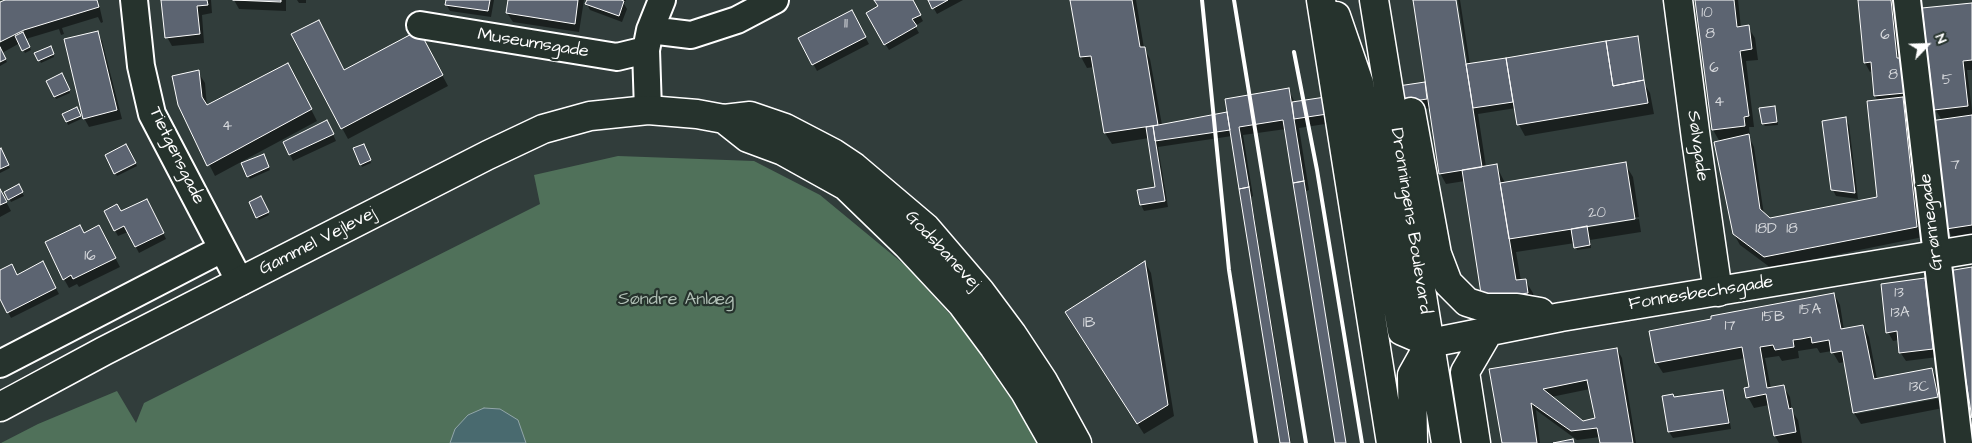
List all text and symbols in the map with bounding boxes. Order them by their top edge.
house number: 10 [1701,5,1713,23]
house number: 11 [844,16,848,34]
north arrow [1902,20,1952,70]
street label: Museumsgade [476,25,590,63]
house number: 8 [1705,26,1715,44]
house number: 6 [1880,27,1890,45]
text: N [1930,31,1952,47]
house number: 6 [1709,60,1719,78]
house number: 8 [1888,67,1898,85]
house number: 5 [1942,72,1952,90]
house number: 4 [1714,94,1724,112]
street label: Tietgensgade [143,104,209,208]
street label: Sølvgade [1681,109,1713,183]
house number: 4 [222,118,232,136]
street label: Dronningens Boulevard [1385,126,1435,316]
house number: 7 [1950,157,1960,175]
street label: Grønnegade [1915,172,1949,272]
street label: Gammel Vejlevej [256,203,380,281]
house number: 20 [1588,205,1606,223]
street label: Godsbanevej [900,207,984,295]
house number: 18D [1755,221,1777,239]
house number: 18 [1786,221,1798,239]
house number: 16 [84,248,96,266]
street label: Fonnesbechsgade [1627,272,1775,316]
house number: 13 [1894,285,1904,303]
park label: Søndre Anlæg [618,289,734,311]
house number: 15A [1799,302,1821,320]
house number: 13A [1890,305,1910,323]
house number: 15B [1761,309,1785,327]
house number: 1B [1083,315,1095,333]
house number: 17 [1724,318,1736,336]
house number: 13C [1909,379,1929,397]

